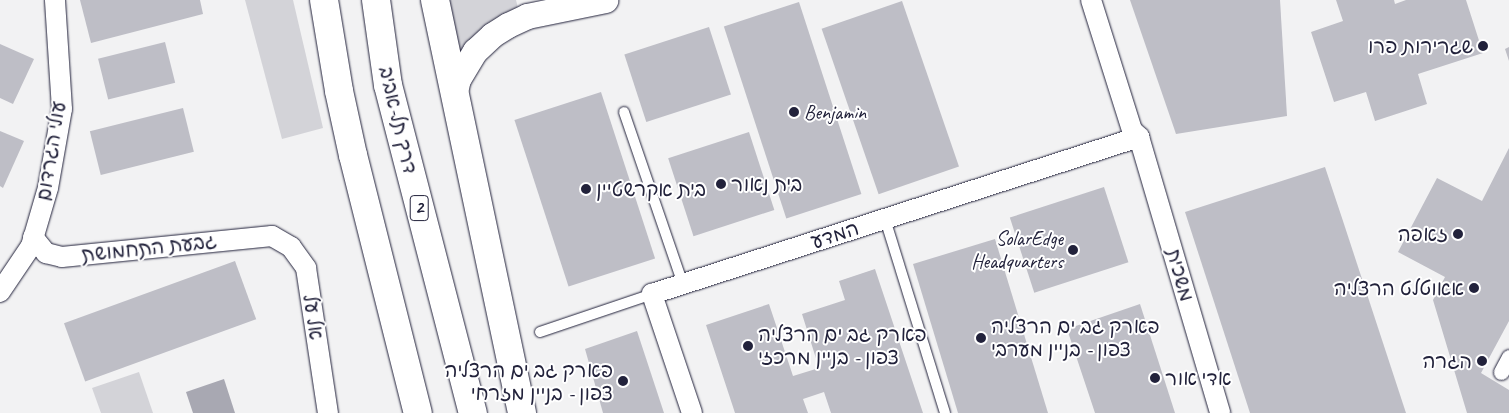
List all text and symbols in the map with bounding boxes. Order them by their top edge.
place label: שגרירות פרו [1368,34,1473,58]
marker: שגרירות פרו [1477,40,1489,52]
street label: דרך תל-אביב [374,64,422,176]
street label: עולי הגרדום [31,100,71,202]
place label: Benjamin [804,100,866,124]
marker: Benjamin [788,106,800,118]
place label: בית נאור [731,172,802,196]
place label: בית אקרשטיין [596,177,706,201]
marker: בית נאור [715,178,727,190]
marker: בית אקרשטיין [580,183,592,195]
road number: 2 [409,192,429,224]
street label: המדע [808,216,862,254]
place label: זאפה [1398,222,1448,246]
place label: SolarEdge Headquarters [971,226,1063,273]
marker: זאפה [1452,228,1464,240]
street label: גבעת התחמושת [80,229,218,267]
marker: SolarEdge Headquarters [1067,244,1079,256]
street label: משכית [1161,246,1199,304]
place label: אאוטלט הרצליה [1334,276,1464,300]
marker: אאוטלט הרצליה [1468,282,1480,294]
street label: אל על [298,293,328,341]
place label: פארק גב ים הרצליה צפון - בניין מערבי [991,314,1160,361]
place label: פארק גב ים הרצליה צפון - בניין מרכזי [758,322,927,369]
marker: פארק גב ים הרצליה צפון - בניין מערבי [975,332,987,344]
marker: פארק גב ים הרצליה צפון - בניין מרכזי [742,340,754,352]
place label: הגרה [1423,349,1472,373]
marker: הגרה [1476,355,1488,367]
place label: פארק גב ים הרצליה צפון - בניין מזרחי [444,358,613,405]
place label: אדי אור [1165,366,1231,390]
marker: אדי אור [1149,372,1161,384]
marker: פארק גב ים הרצליה צפון - בניין מזרחי [617,375,629,387]

